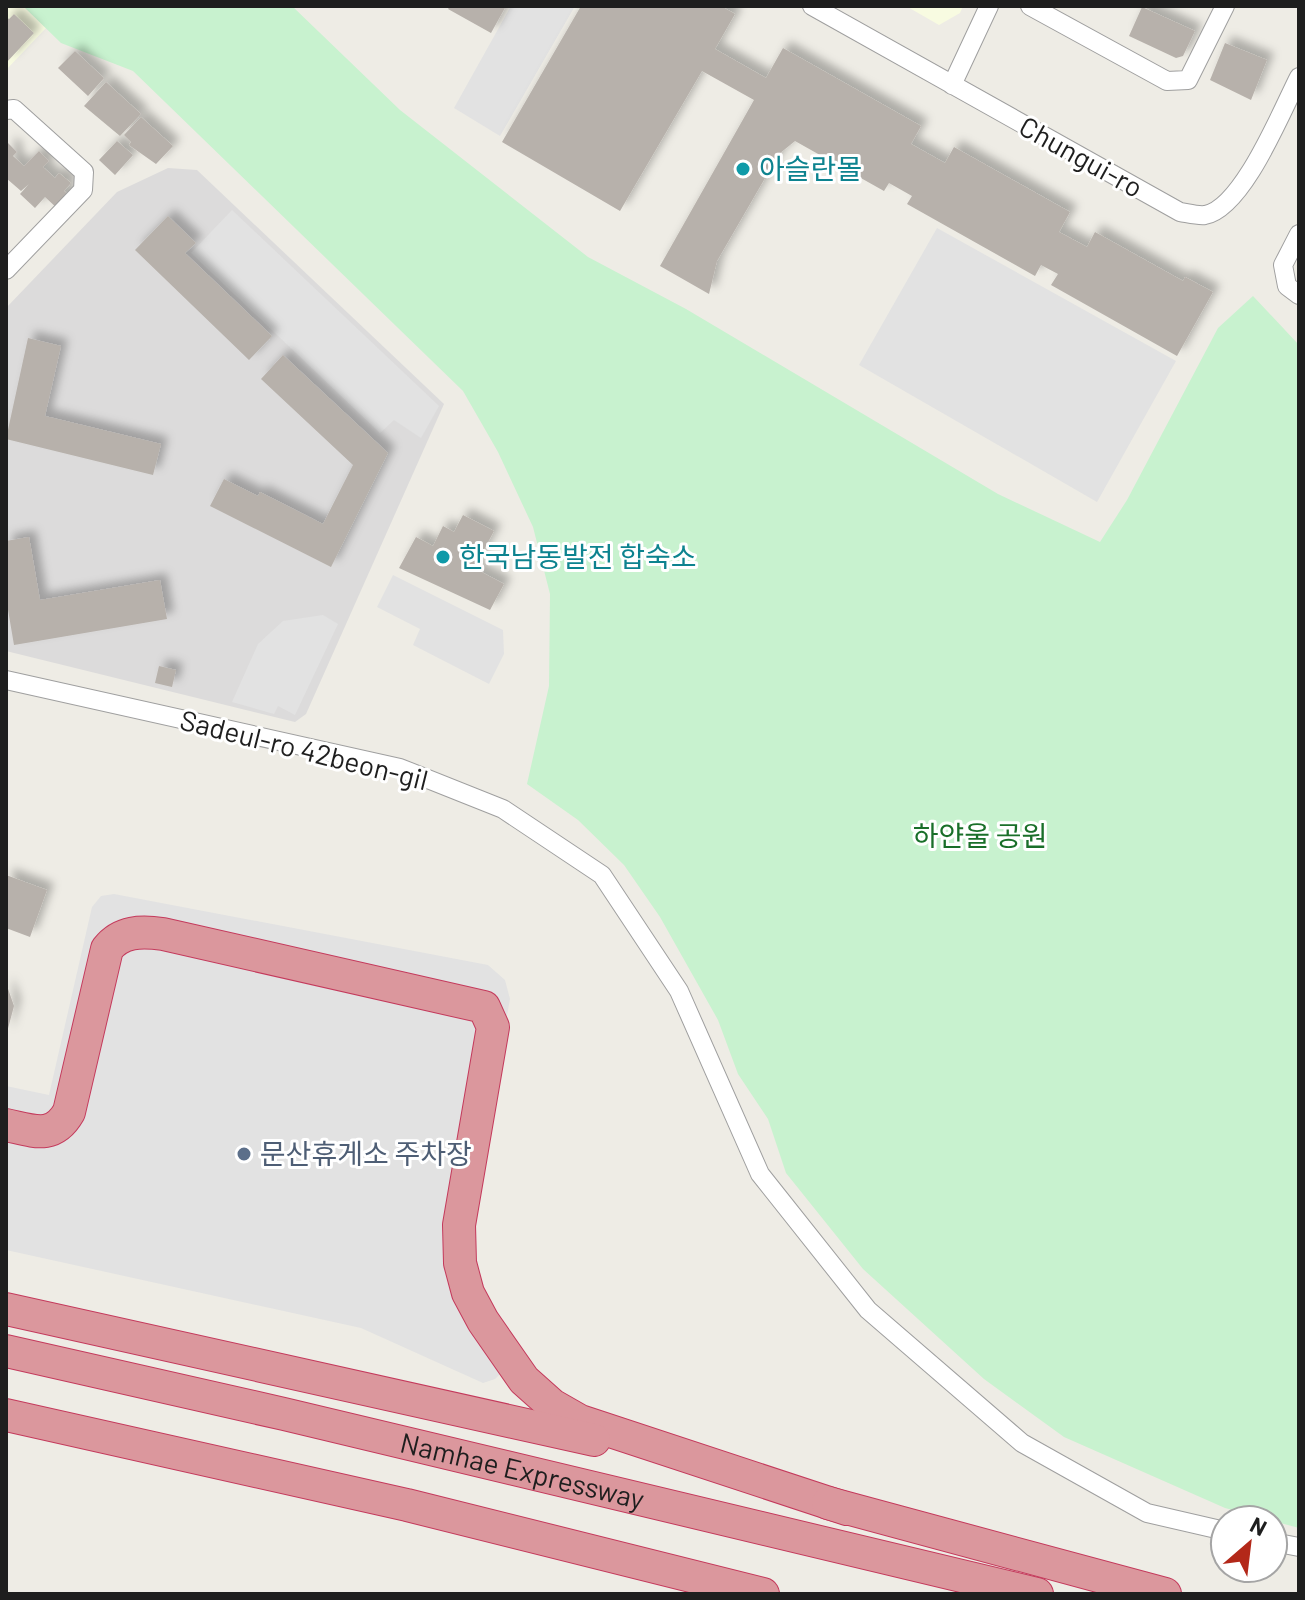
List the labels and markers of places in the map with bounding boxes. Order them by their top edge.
place label: 아슬란몰 [759,151,862,185]
marker: 아슬란몰 [734,160,752,178]
place label: 한국남동발전 합숙소 [459,539,696,573]
marker: 한국남동발전 합숙소 [434,548,452,566]
place label: 문산휴게소 주차장 [260,1136,472,1170]
marker: 문산휴게소 주차장 [235,1145,253,1163]

